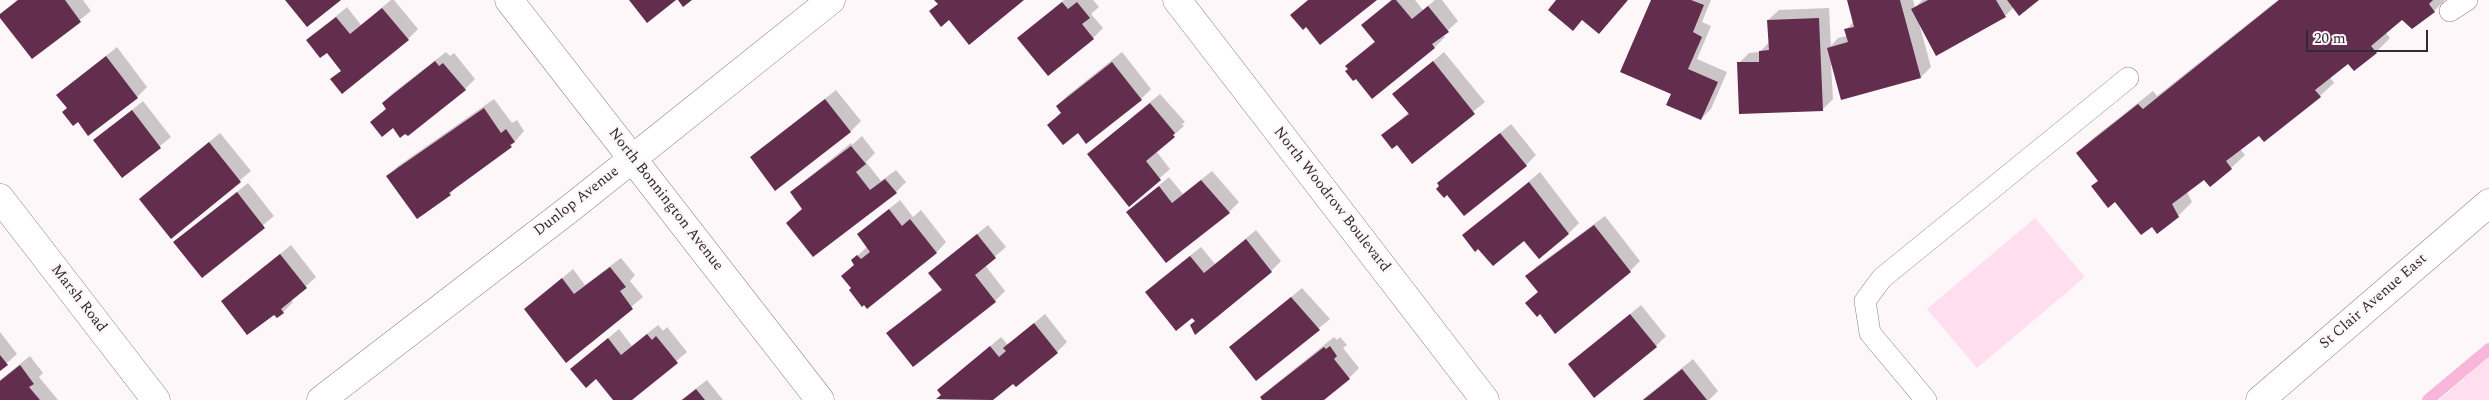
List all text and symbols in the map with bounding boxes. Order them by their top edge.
scale bar [2309,20,2432,52]
text: 20 m [2314,27,2346,50]
street label: North Woodrow Boulevard [1269,124,1393,276]
street label: North Bonnington Avenue [604,125,726,275]
street label: Dunlop Avenue [531,163,623,241]
street label: St Clair Avenue East [2317,251,2431,353]
street label: Marsh Road [46,262,110,336]

